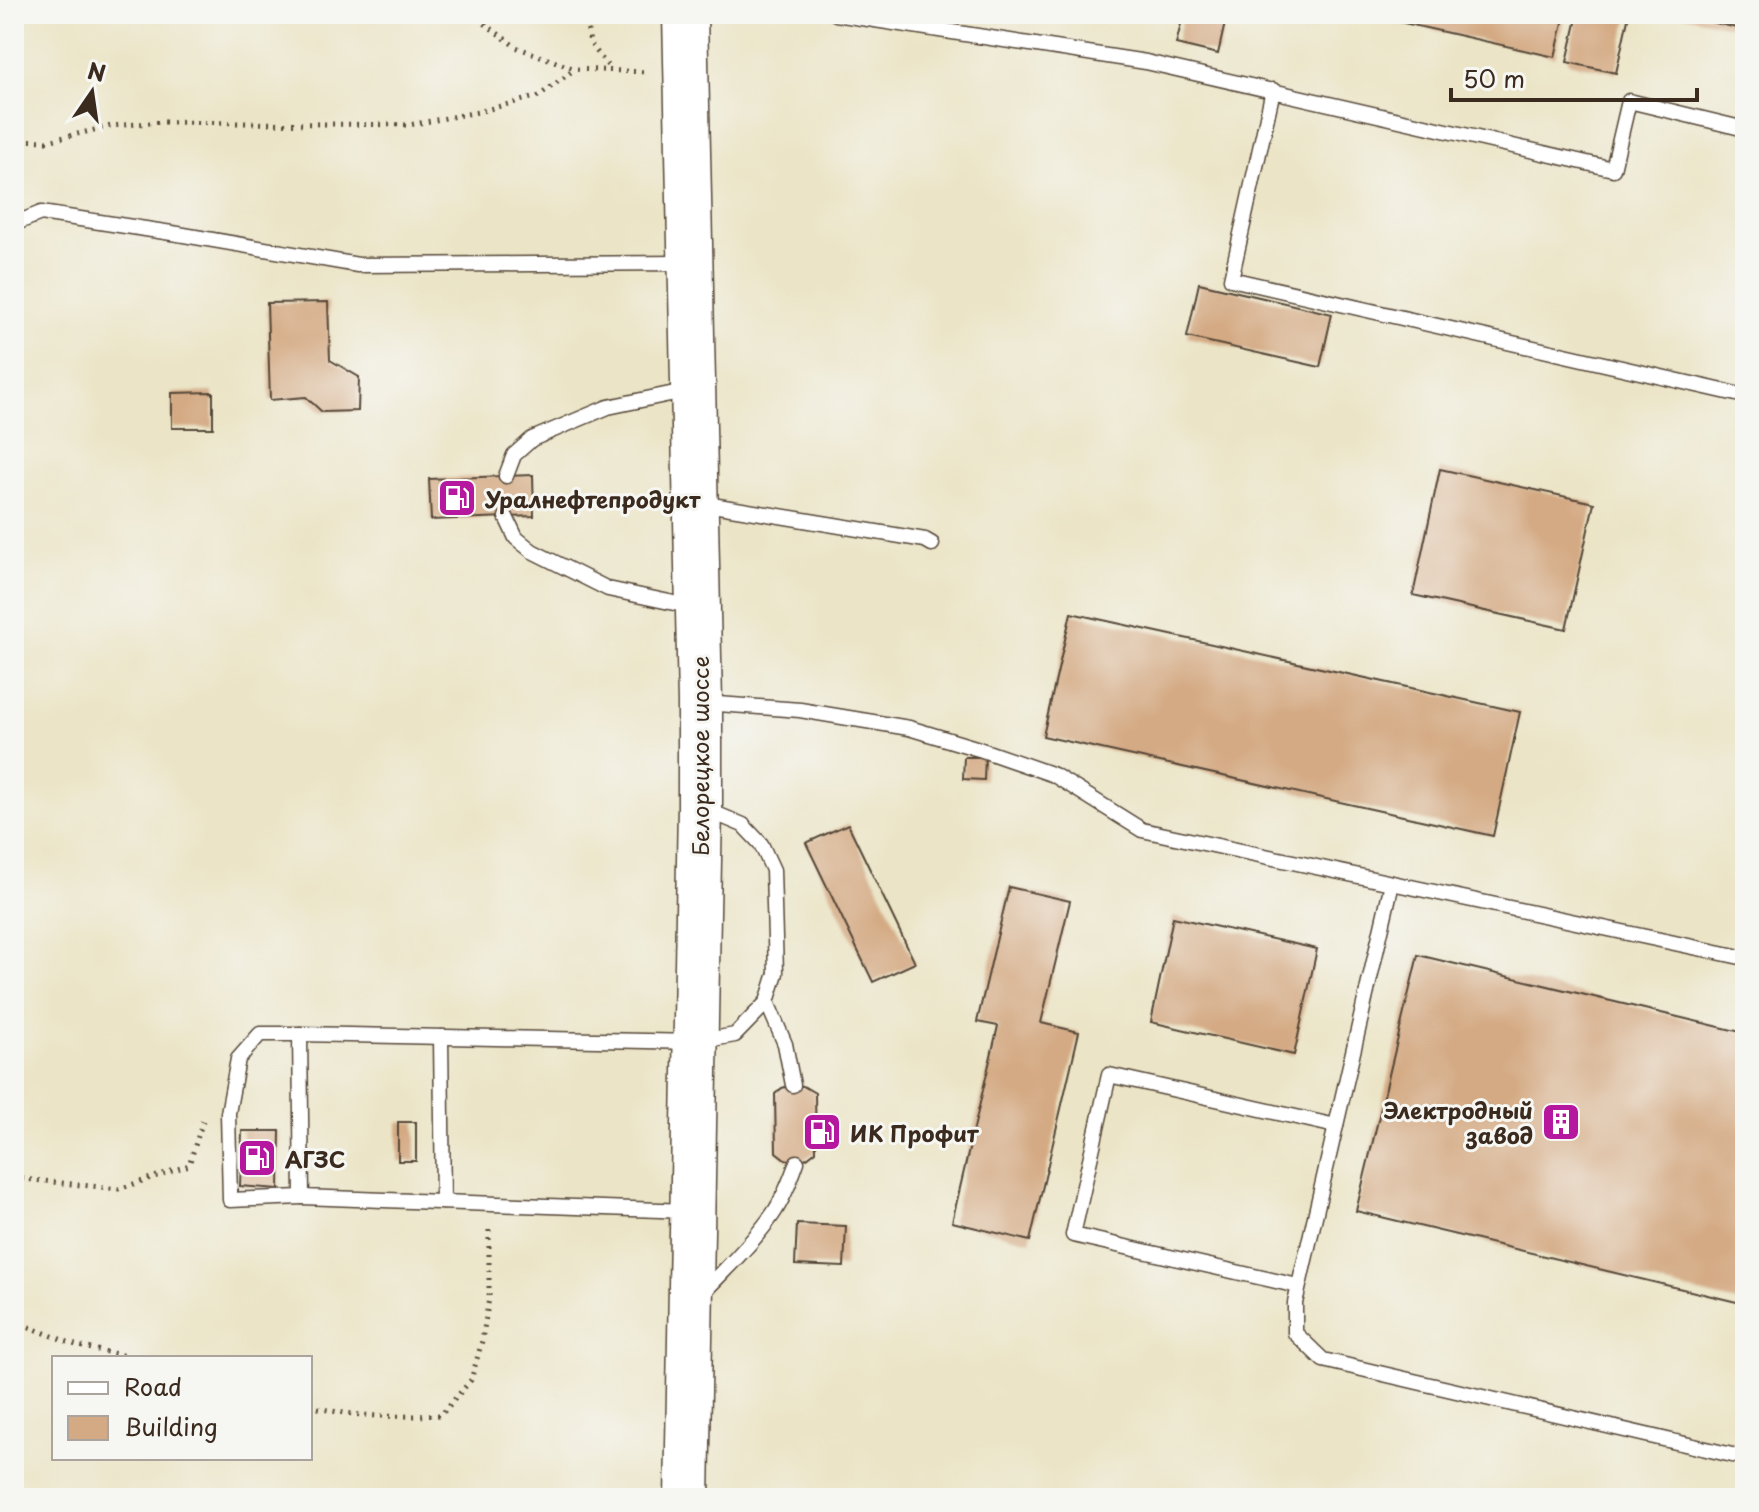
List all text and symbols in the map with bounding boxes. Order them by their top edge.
north arrow [52,52,132,132]
scale bar [1451,52,1697,102]
text: N [85,53,109,89]
text: 50 m [1463,60,1525,96]
fuel station icon: Уралнефтепродукт [436,477,478,519]
place label: Уралнефтепродукт [484,482,701,515]
street label: Белорецкое шоссе [683,656,716,856]
place label: Электродный завод [1383,1093,1533,1151]
building icon: Электродный завод [1540,1101,1582,1143]
fuel station icon: ИК Профит [801,1111,843,1153]
place label: ИК Профит [850,1116,979,1149]
fuel station icon: АГЗС [236,1137,278,1179]
place label: АГЗС [285,1142,345,1175]
legend [52,1356,312,1460]
text: Road [124,1368,182,1404]
text: Building [124,1408,218,1444]

